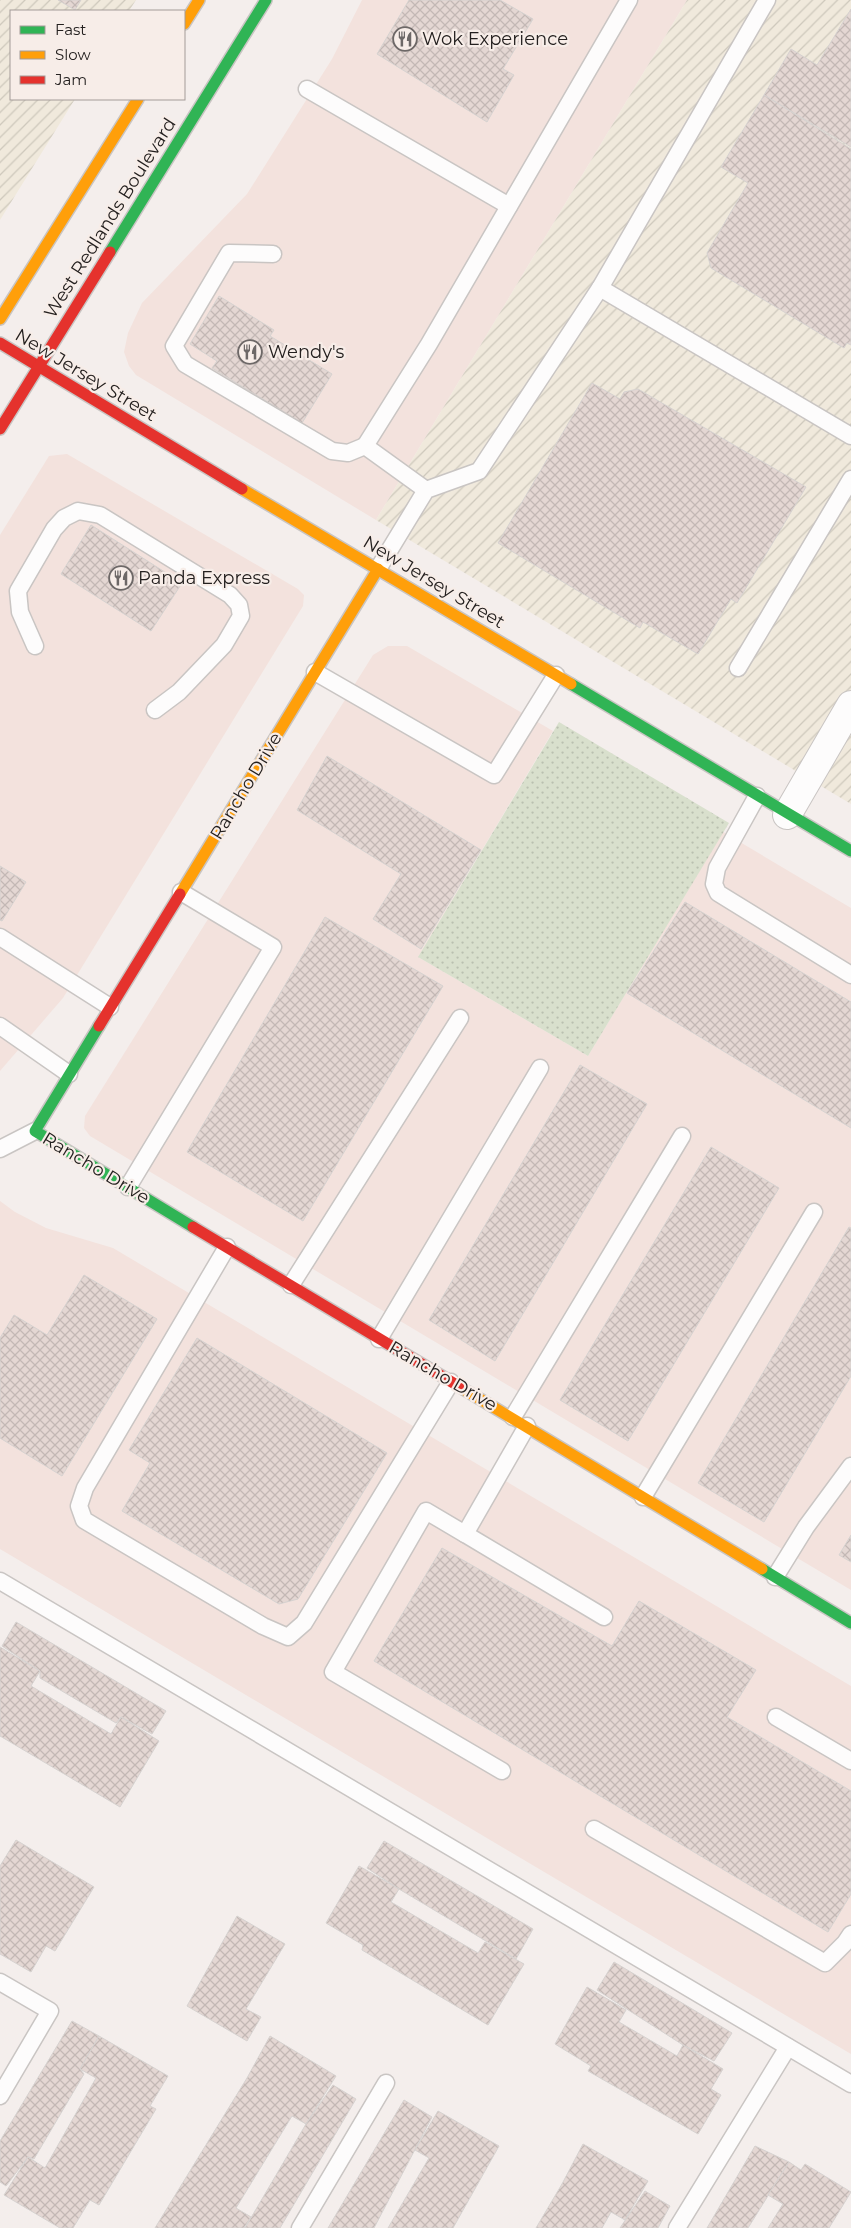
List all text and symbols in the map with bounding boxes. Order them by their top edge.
legend [10,10,185,100]
text: Fast [55,20,86,39]
restaurant icon: Wok Experience [392,26,418,52]
place label: Wok Experience [422,28,568,50]
text: Slow [55,45,91,64]
text: Jam [54,70,87,89]
street label: West Redlands Boulevard [39,114,181,322]
street label: New Jersey Street [11,324,161,426]
restaurant icon: Wendy's [237,339,263,365]
place label: Wendy's [268,341,345,363]
street label: New Jersey Street [359,531,509,633]
restaurant icon: Panda Express [108,565,134,591]
place label: Panda Express [138,567,270,589]
street label: Rancho Drive [205,728,287,844]
street label: Rancho Drive [38,1127,154,1209]
street label: Rancho Drive [385,1336,501,1416]

